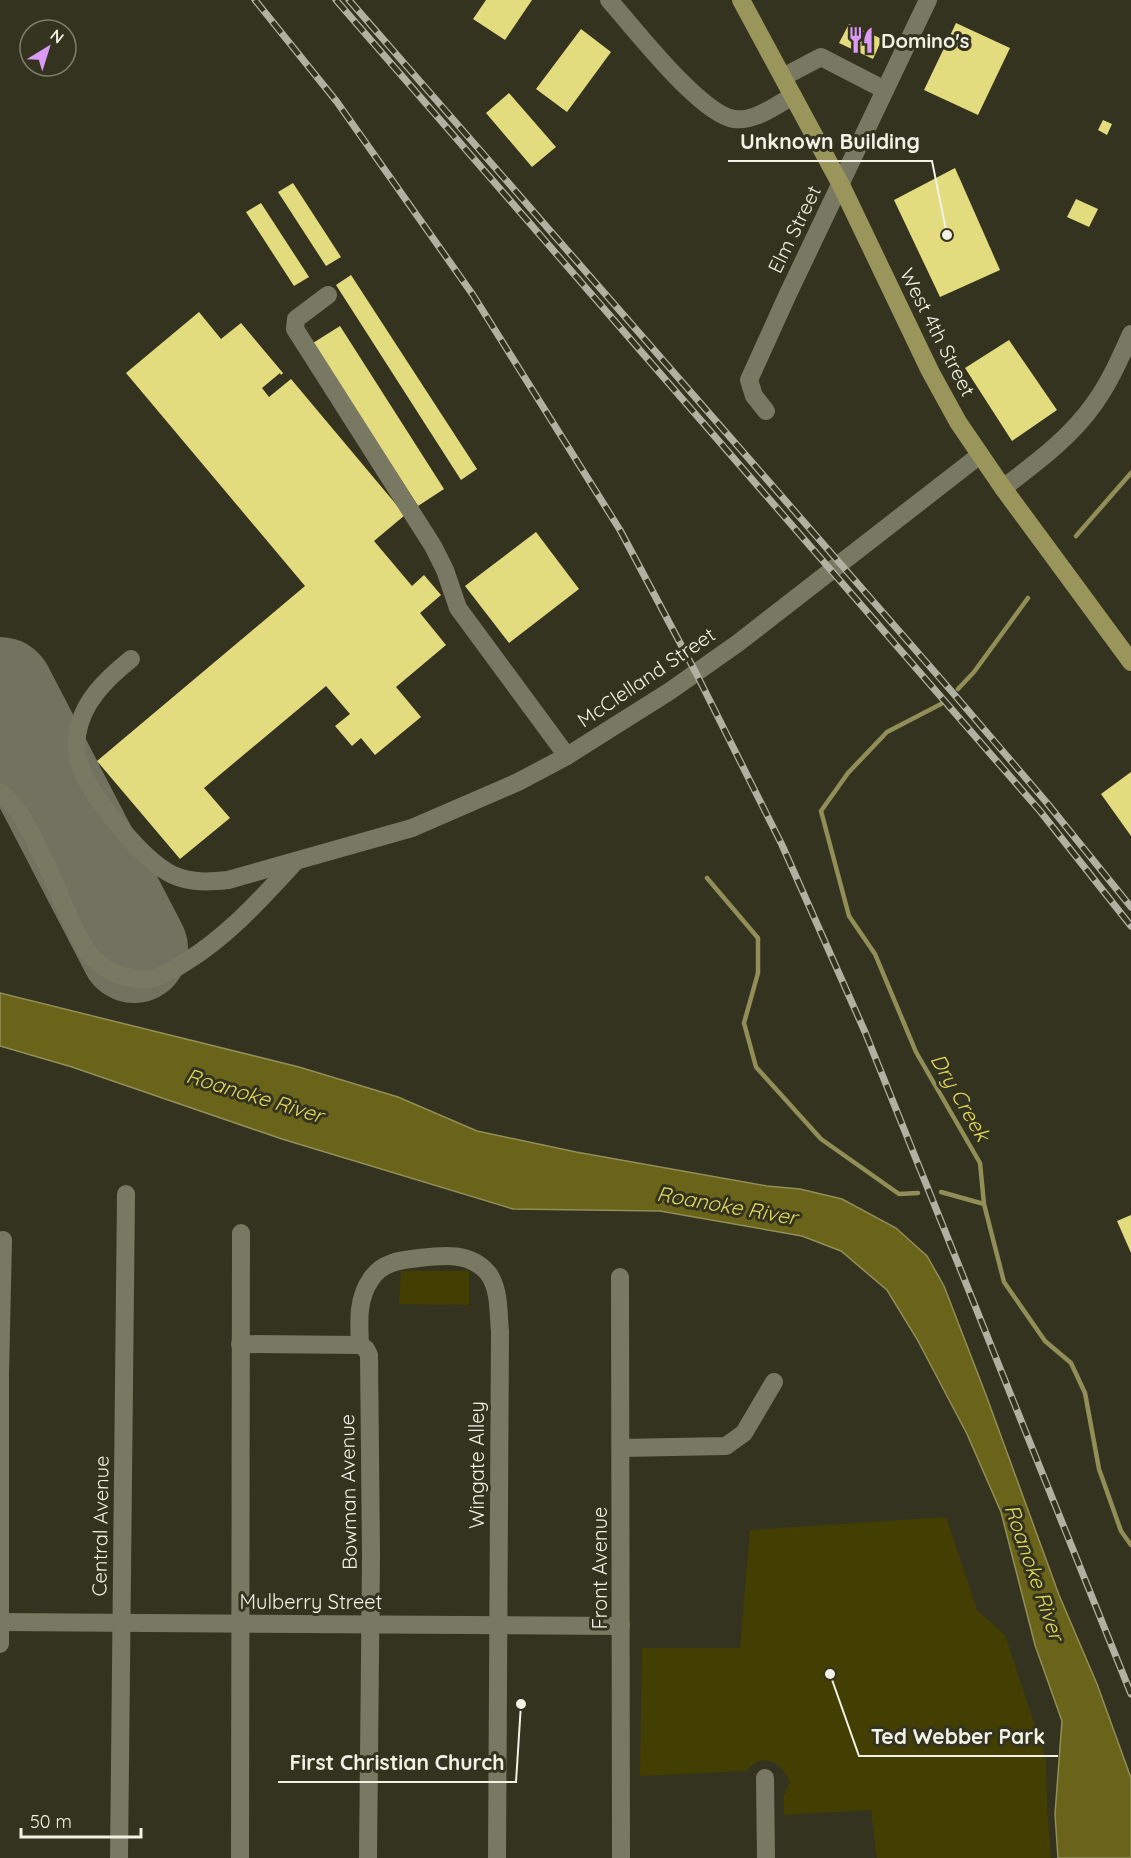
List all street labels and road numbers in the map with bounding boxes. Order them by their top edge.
street label: Elm Street [762,181,826,277]
street label: West 4th Street [895,264,981,401]
street label: McClelland Street [572,622,720,732]
street label: Wingate Alley [464,1401,489,1529]
street label: Bowman Avenue [334,1414,362,1570]
street label: Central Avenue [86,1455,114,1597]
street label: Front Avenue [587,1507,612,1629]
street label: Mulberry Street [240,1589,383,1614]

